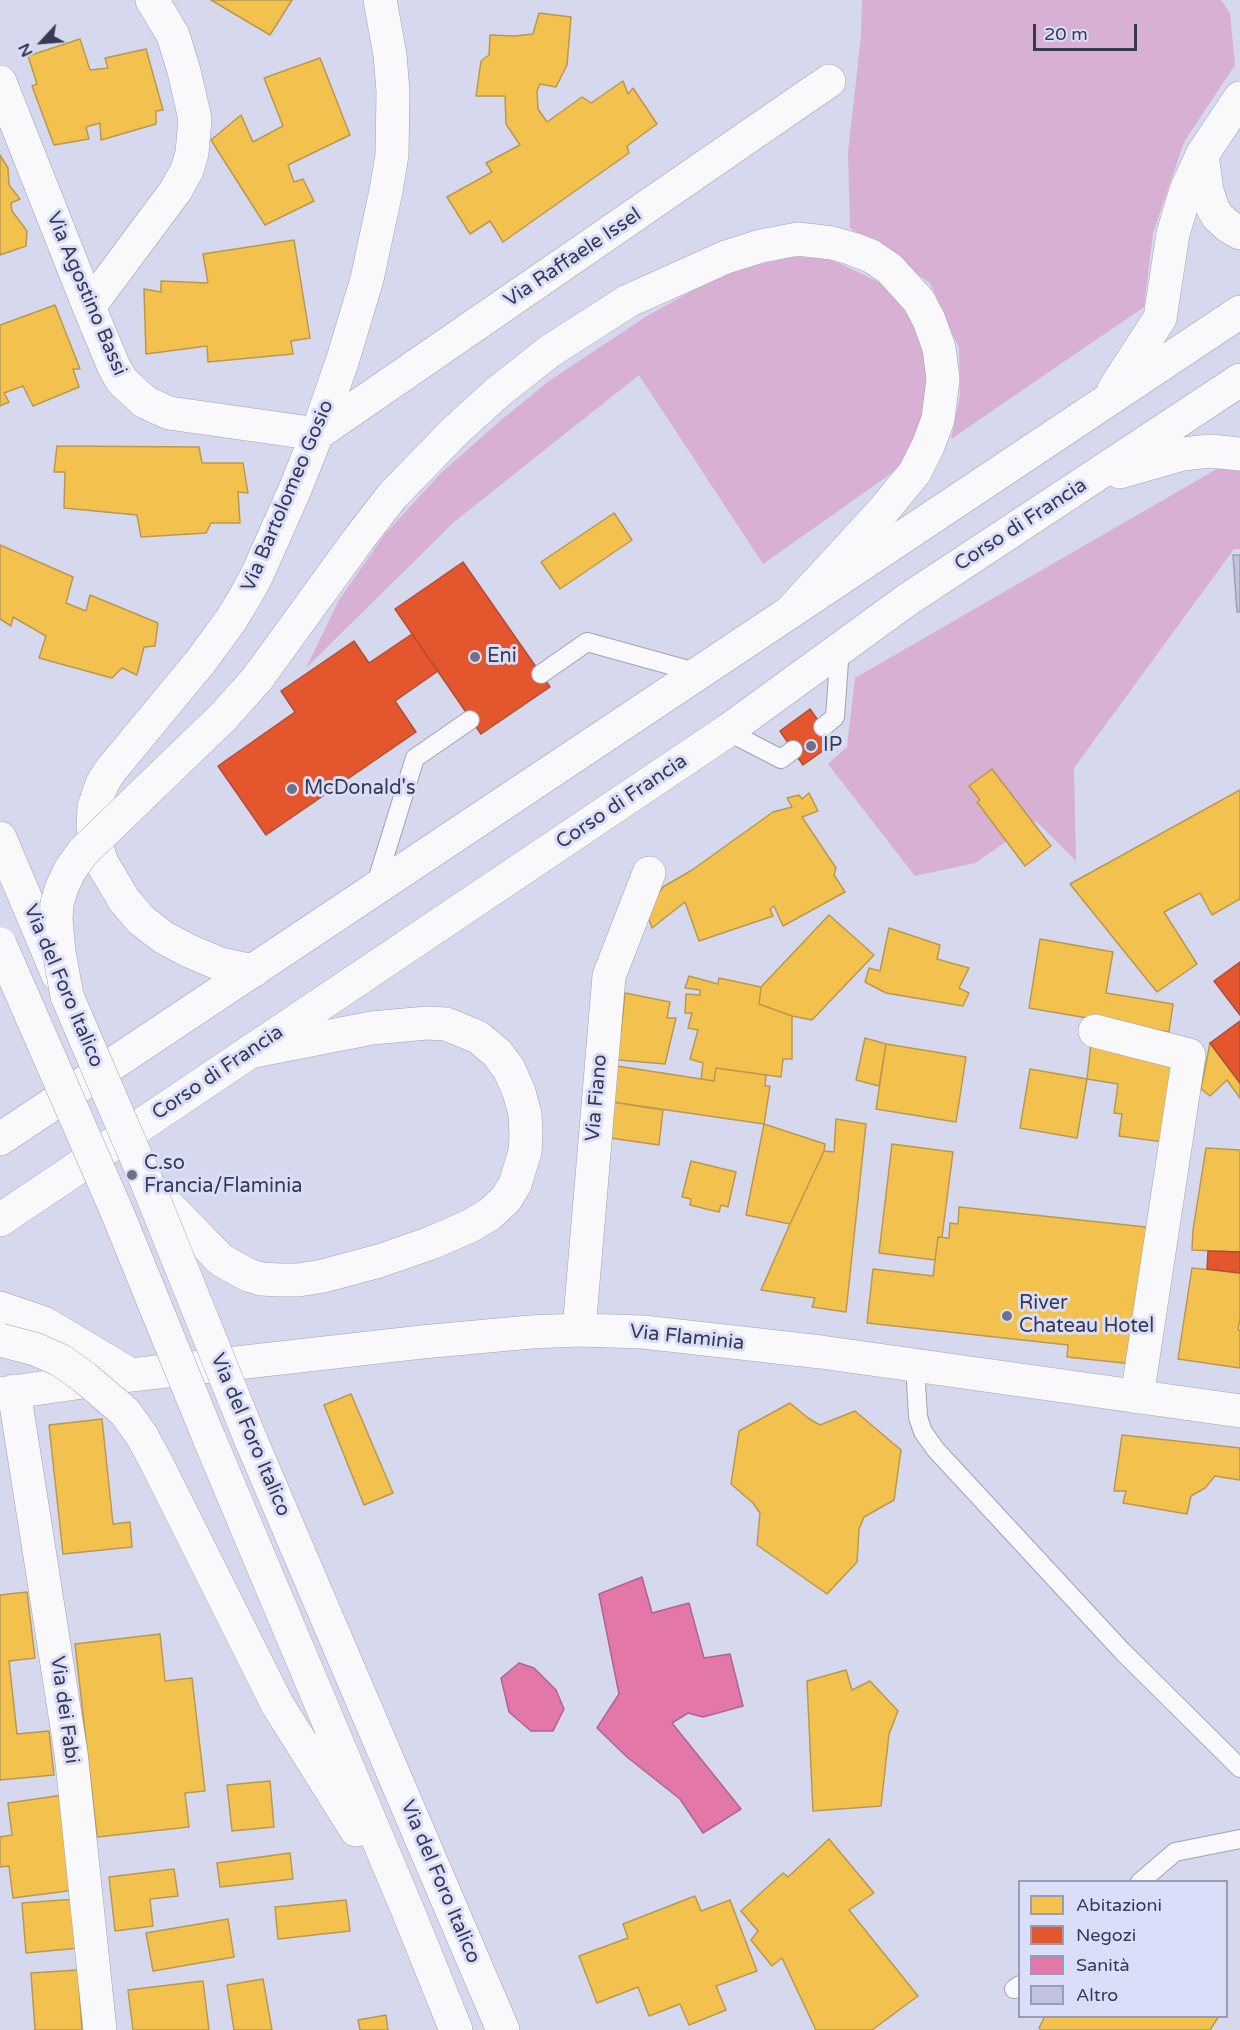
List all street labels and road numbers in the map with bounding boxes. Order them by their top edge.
street label: Via Raffaele Issel [500,203,646,313]
street label: Via Agostino Bassi [41,209,131,379]
street label: Via Bartolomeo Gosio [237,397,339,595]
street label: Corso di Francia [950,473,1092,577]
street label: Corso di Francia [552,749,692,855]
street label: Via del Foro Italico [18,901,108,1071]
street label: Corso di Francia [148,1020,288,1126]
street label: Via Fiano [581,1053,613,1143]
street label: Via Flaminia [629,1320,745,1356]
street label: Via del Foro Italico [205,1350,295,1520]
street label: Via dei Fabi [45,1655,83,1765]
street label: Via del Foro Italico [395,1797,485,1967]

